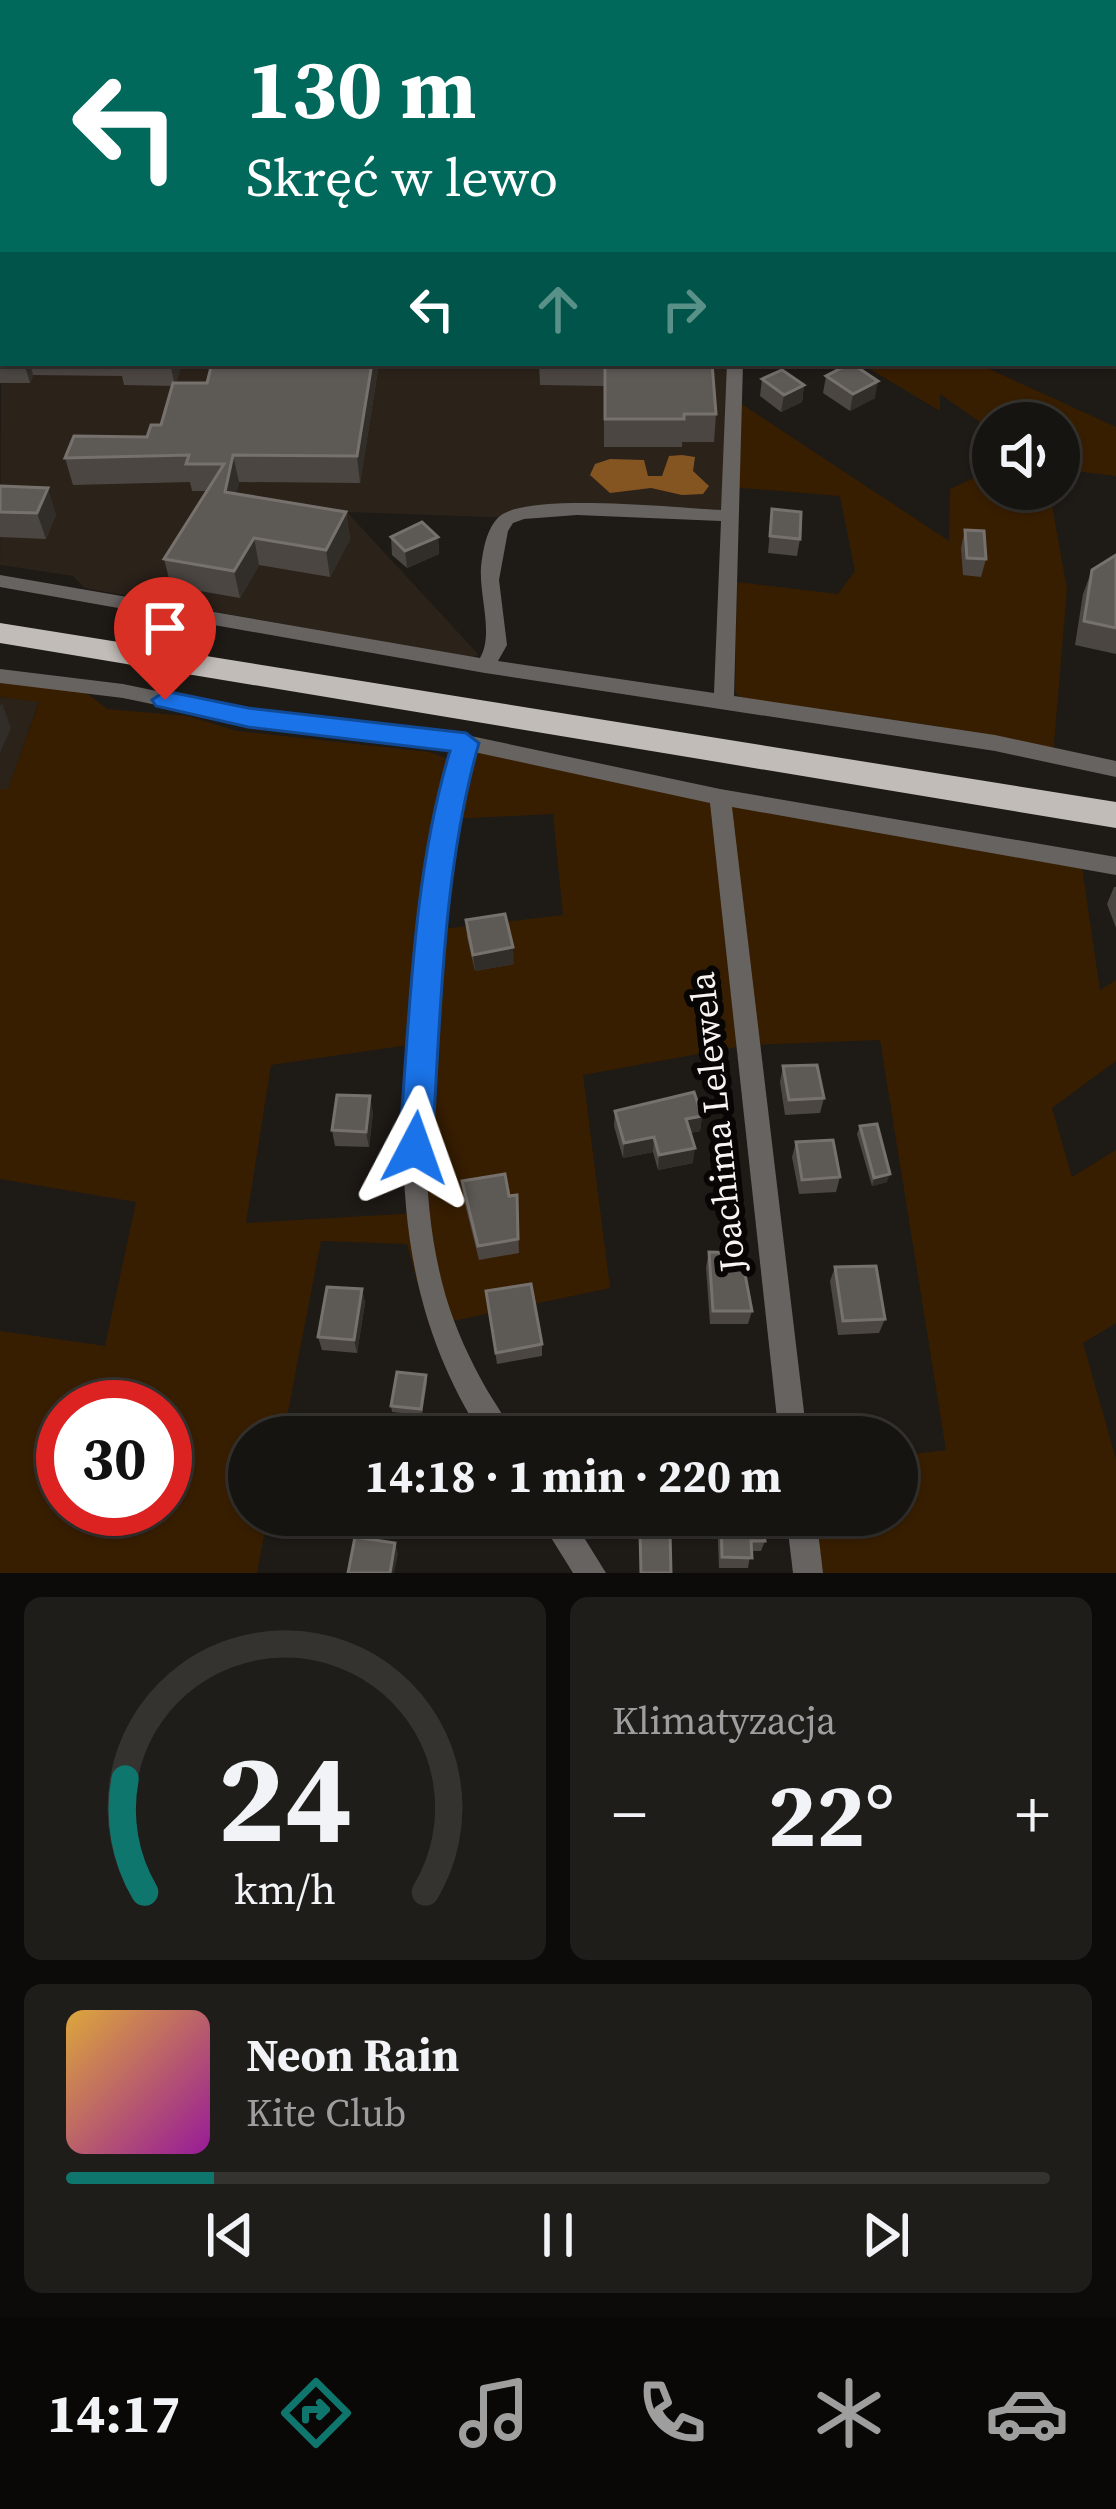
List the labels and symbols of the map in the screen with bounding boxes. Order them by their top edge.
pin [114,577,216,700]
street label: Joachima Lelewela [677,969,757,1275]
position arrow [352,1085,478,1211]
speed limit sign: 30 [36,1380,192,1536]

